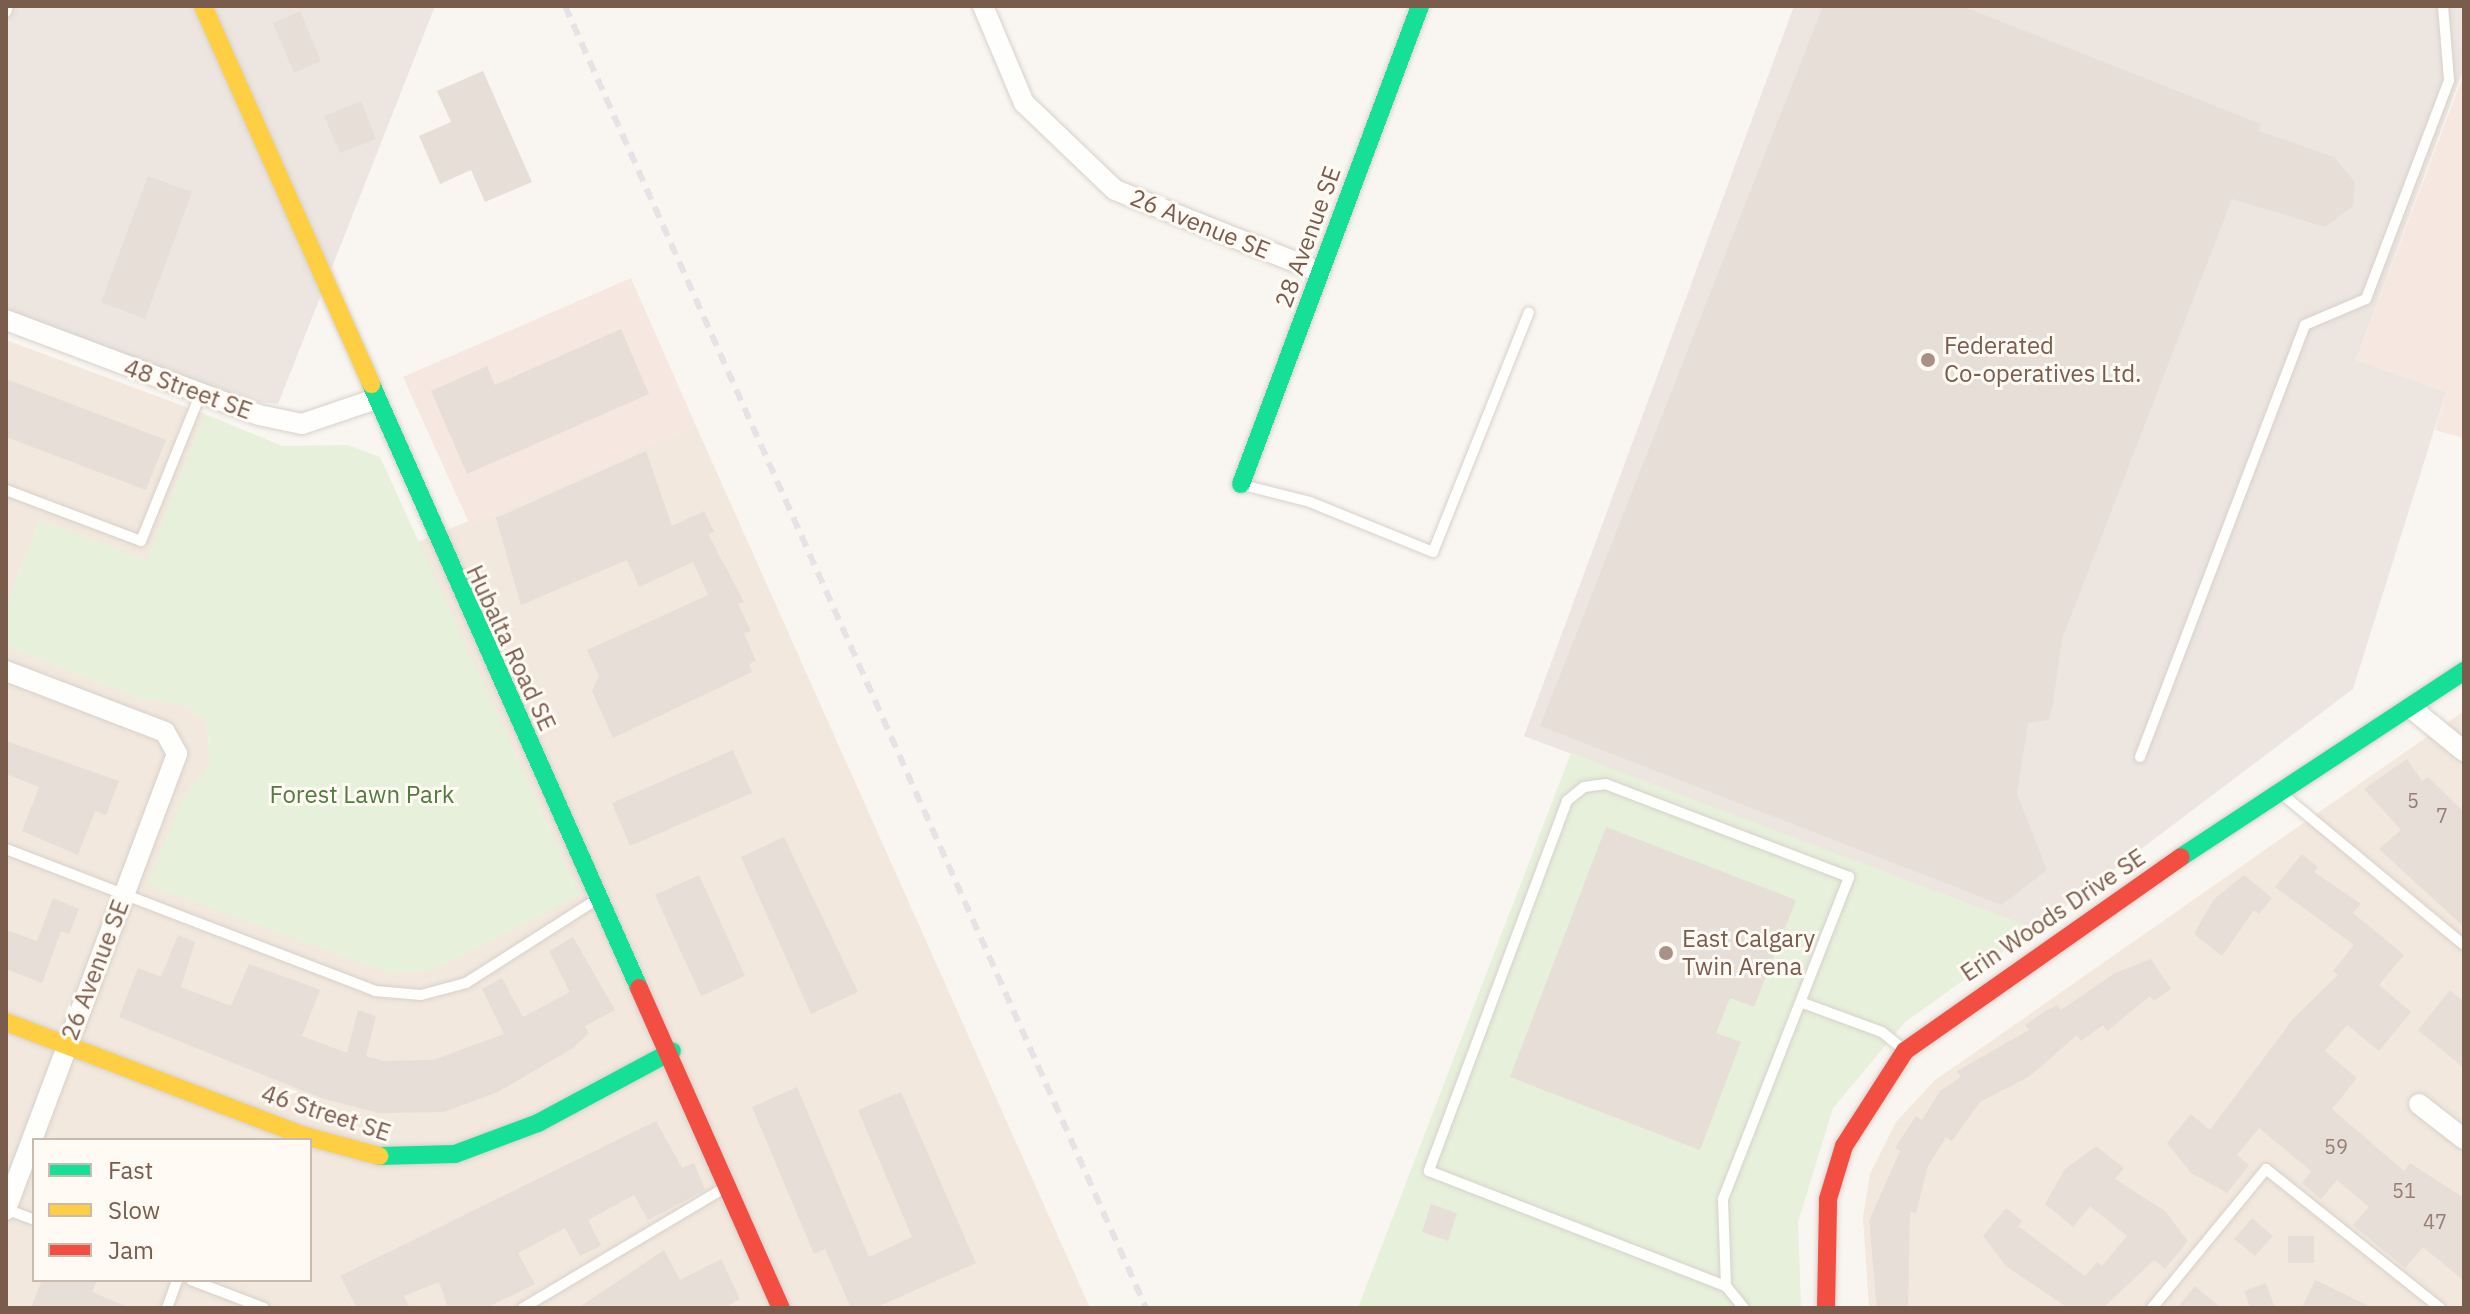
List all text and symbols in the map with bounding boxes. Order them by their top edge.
street label: 28 Avenue SE [1269,162,1347,312]
street label: 26 Avenue SE [1126,183,1274,265]
place label: Federated Co-operatives Ltd. [1944,332,2142,388]
marker: Federated Co-operatives Ltd. [1919,351,1937,369]
street label: 48 Street SE [120,353,256,425]
street label: Hubalta Road SE [460,561,562,735]
park label: Forest Lawn Park [270,781,454,809]
house number: 5 [2407,788,2419,812]
house number: 7 [2436,803,2448,827]
street label: Erin Woods Drive SE [1955,843,2151,987]
street label: 26 Avenue SE [55,896,135,1044]
place label: East Calgary Twin Arena [1682,925,1815,981]
marker: East Calgary Twin Arena [1657,944,1675,962]
street label: 46 Street SE [258,1079,394,1147]
house number: 59 [2324,1134,2348,1158]
legend [32,1138,312,1282]
text: Fast [108,1154,153,1186]
house number: 51 [2392,1178,2416,1202]
text: Slow [108,1194,160,1226]
house number: 47 [2423,1209,2447,1233]
text: Jam [108,1234,154,1266]

